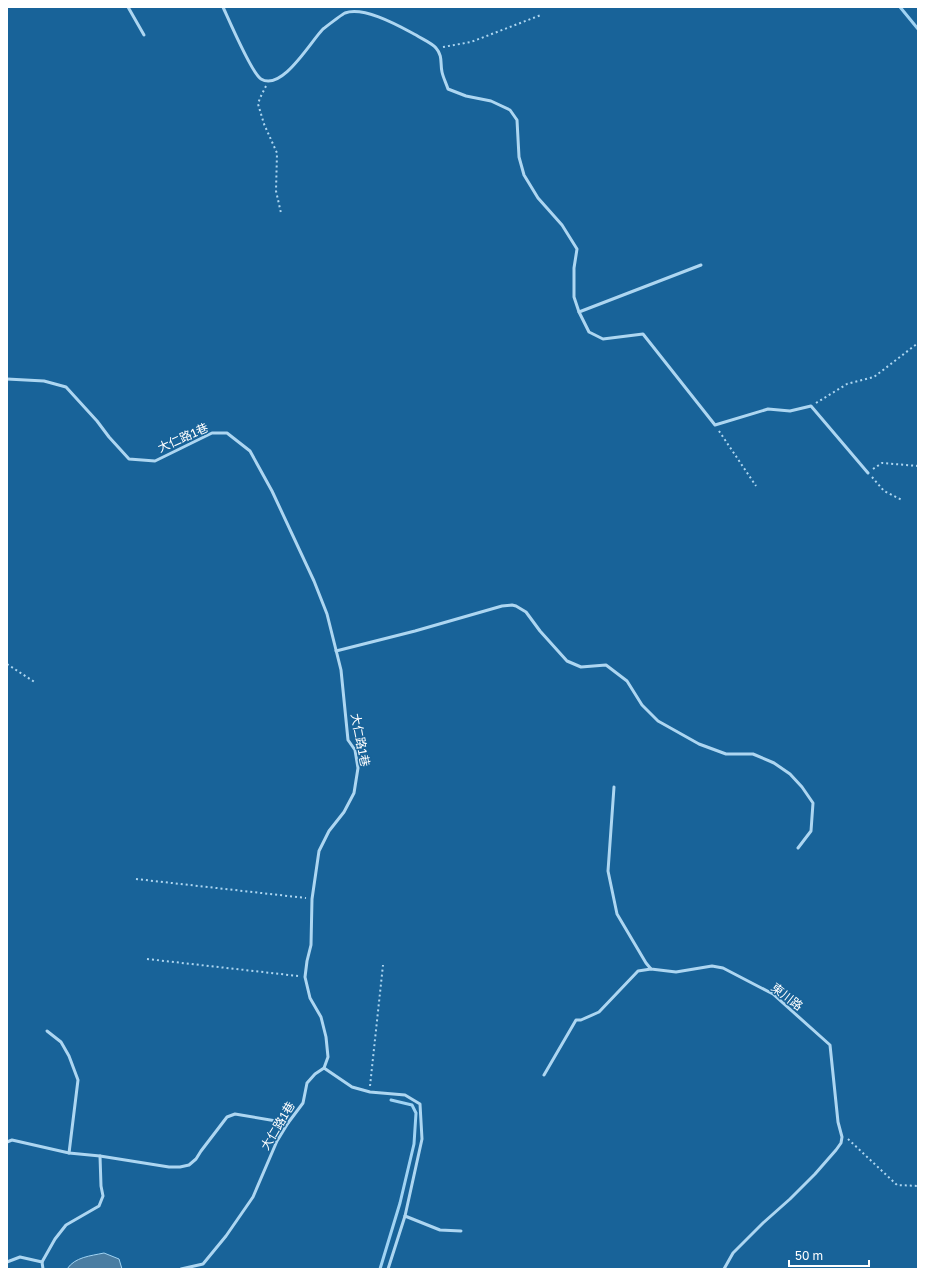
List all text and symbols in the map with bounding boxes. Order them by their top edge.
street label: 大仁路1巷 [155,420,210,455]
street label: 大仁路1巷 [348,712,373,768]
street label: 東川路 [769,980,806,1014]
street label: 大仁路1巷 [257,1099,298,1153]
scale bar [789,1242,869,1268]
text: 50 m [795,1248,823,1263]

